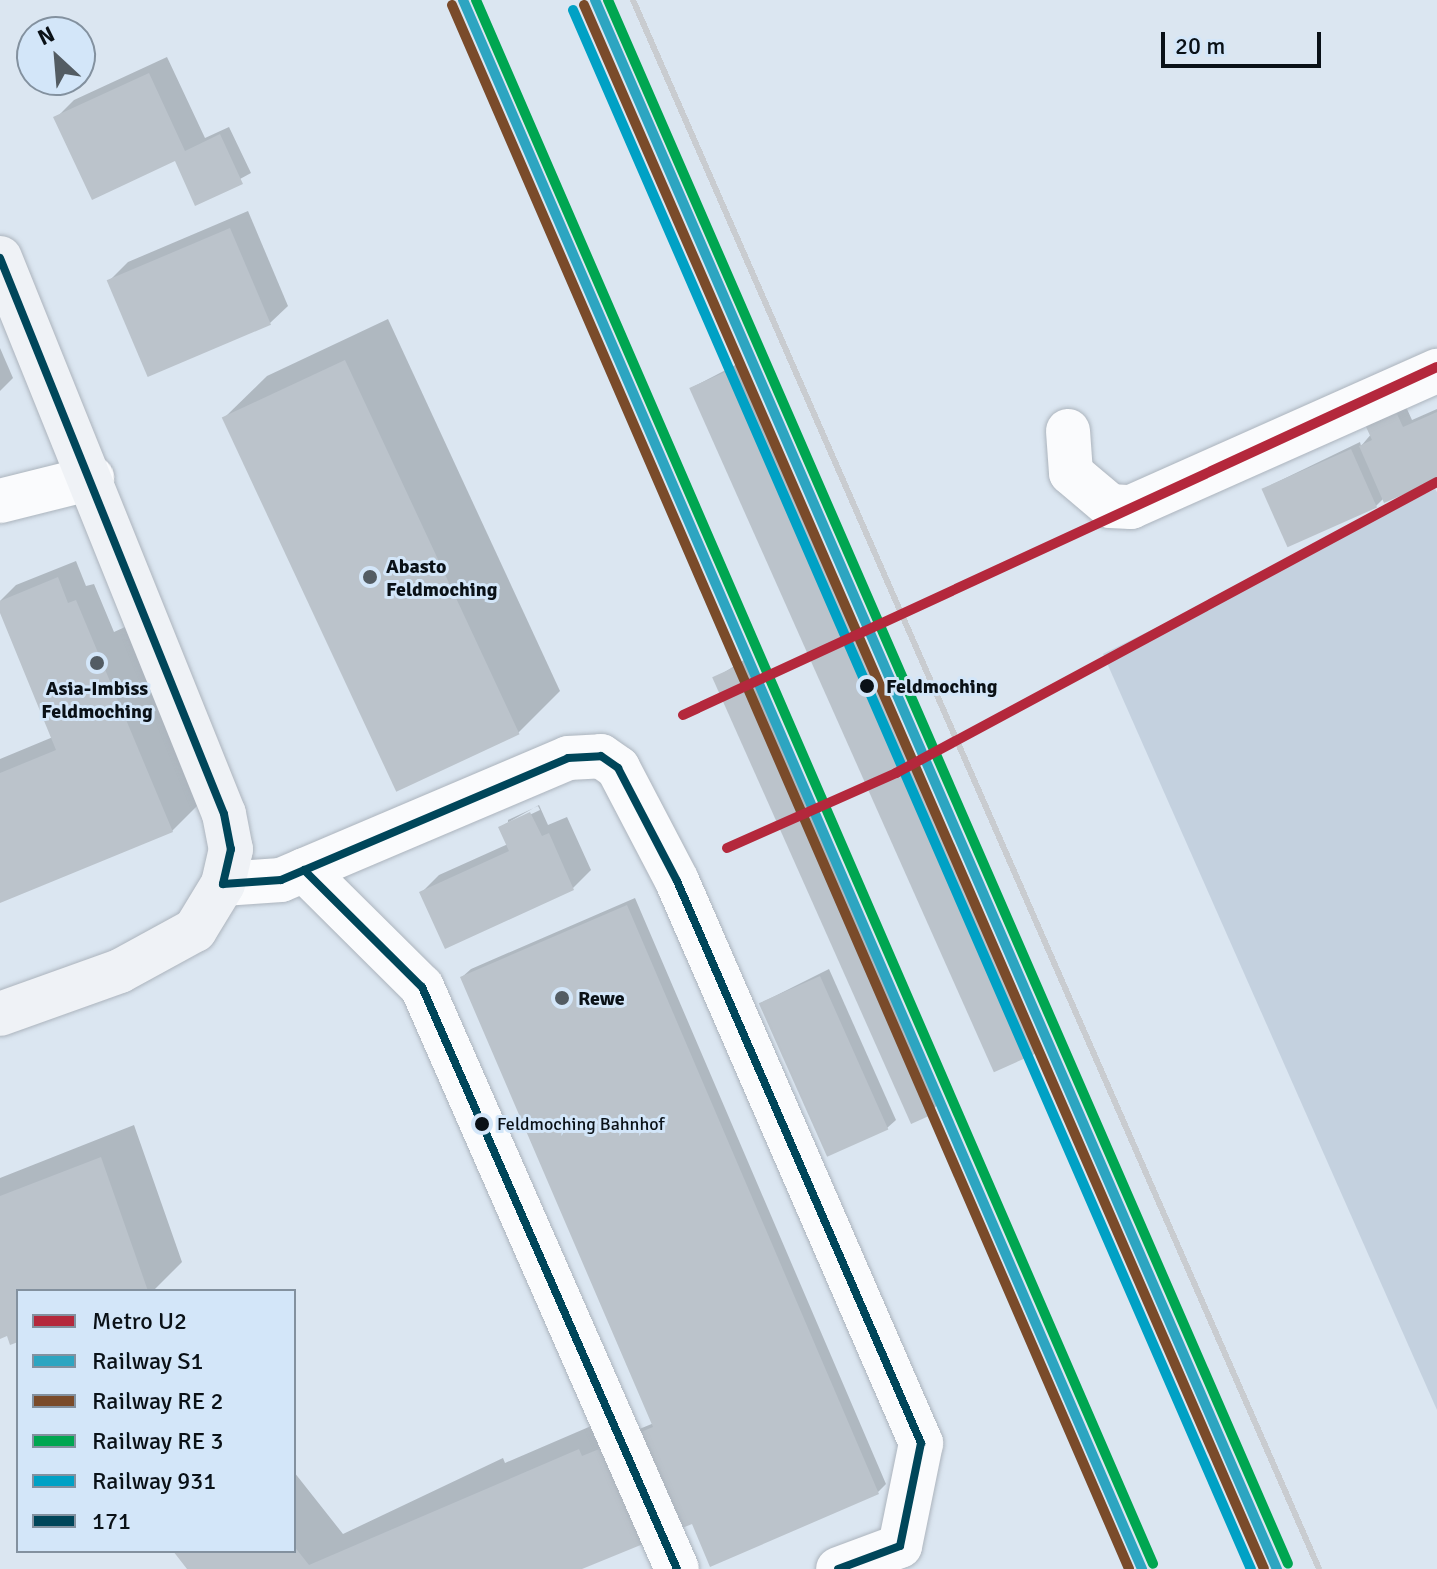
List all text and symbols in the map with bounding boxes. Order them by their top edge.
north arrow [16,16,96,96]
scale bar [1165,16,1325,66]
text: N [33,20,59,51]
text: 20 m [1175,31,1225,61]
place label: Abasto Feldmoching [386,554,497,601]
marker: Abasto Feldmoching [361,568,379,586]
marker: Asia-Imbiss Feldmoching [88,654,106,672]
marker: Feldmoching [855,674,879,698]
place label: Feldmoching [886,674,997,698]
place label: Asia-Imbiss Feldmoching [41,676,153,723]
place label: Rewe [578,986,625,1010]
marker: Rewe [553,989,571,1007]
place label: Feldmoching Bahnhof [497,1113,664,1135]
marker: Feldmoching Bahnhof [474,1116,490,1132]
legend [16,1289,296,1553]
text: Metro U2 [92,1306,187,1336]
text: Railway S1 [92,1346,204,1376]
text: Railway RE 2 [92,1386,224,1416]
text: Railway RE 3 [92,1426,224,1456]
text: Railway 931 [92,1466,216,1496]
text: 171 [92,1506,131,1536]

